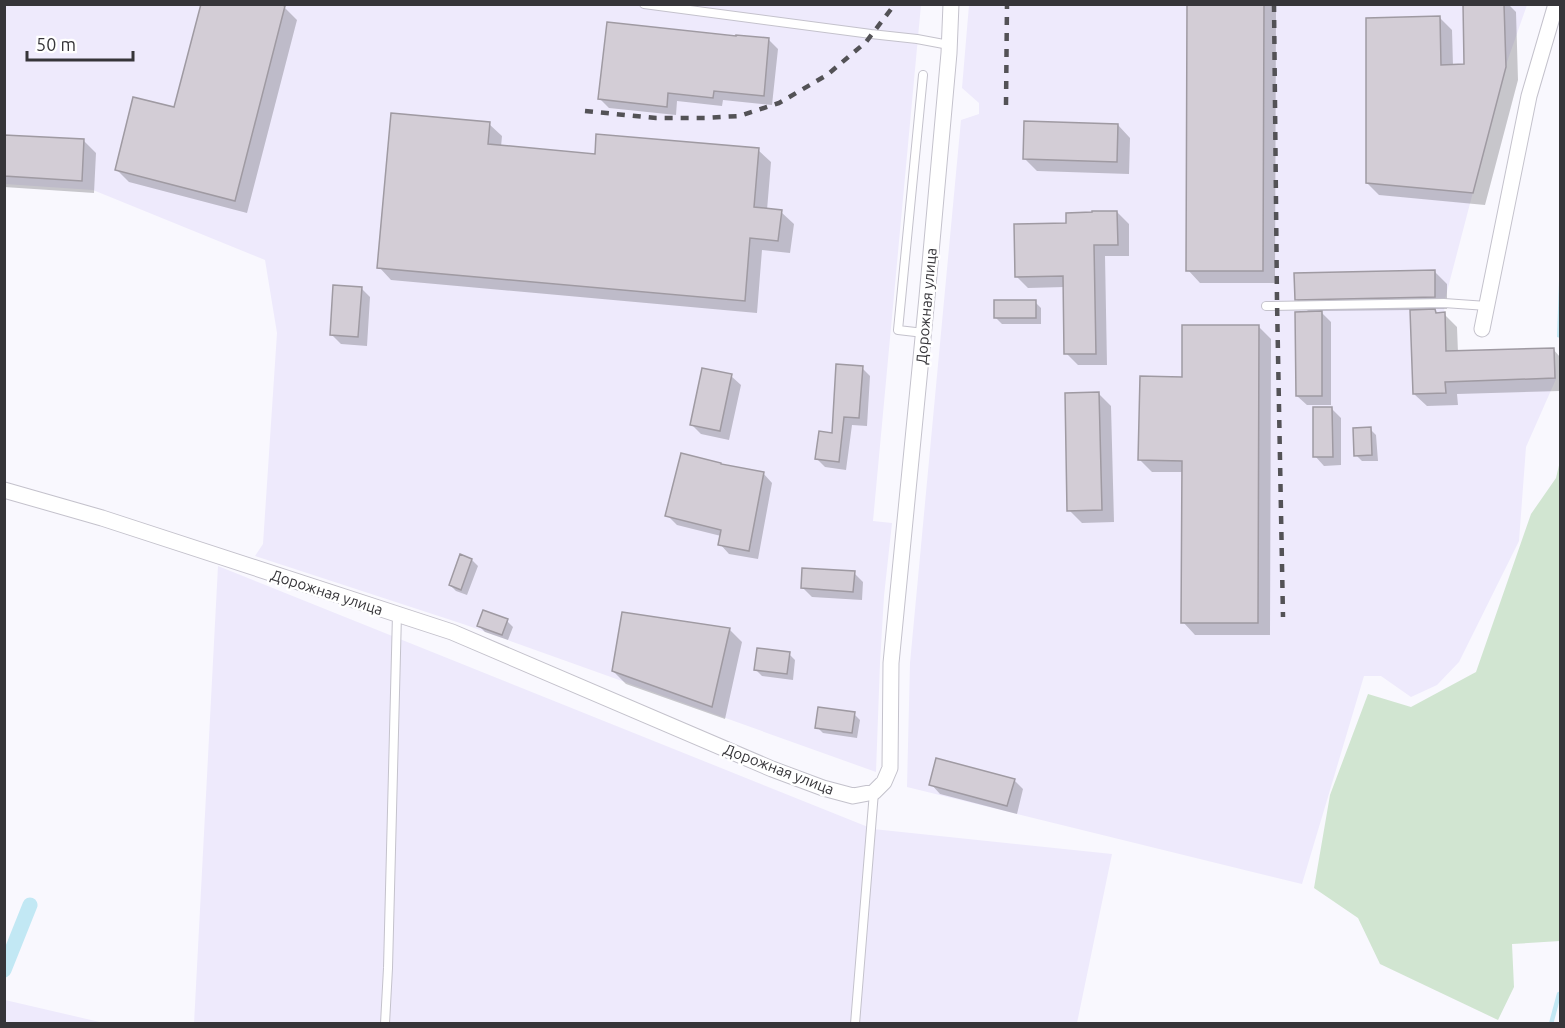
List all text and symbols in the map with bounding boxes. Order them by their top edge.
scale bar [27,24,134,62]
text: 50 m [36,34,76,54]
street label: Дорожная улица [912,247,940,365]
street label: Дорожная улица [269,566,385,618]
street label: Дорожная улица [721,740,837,798]

